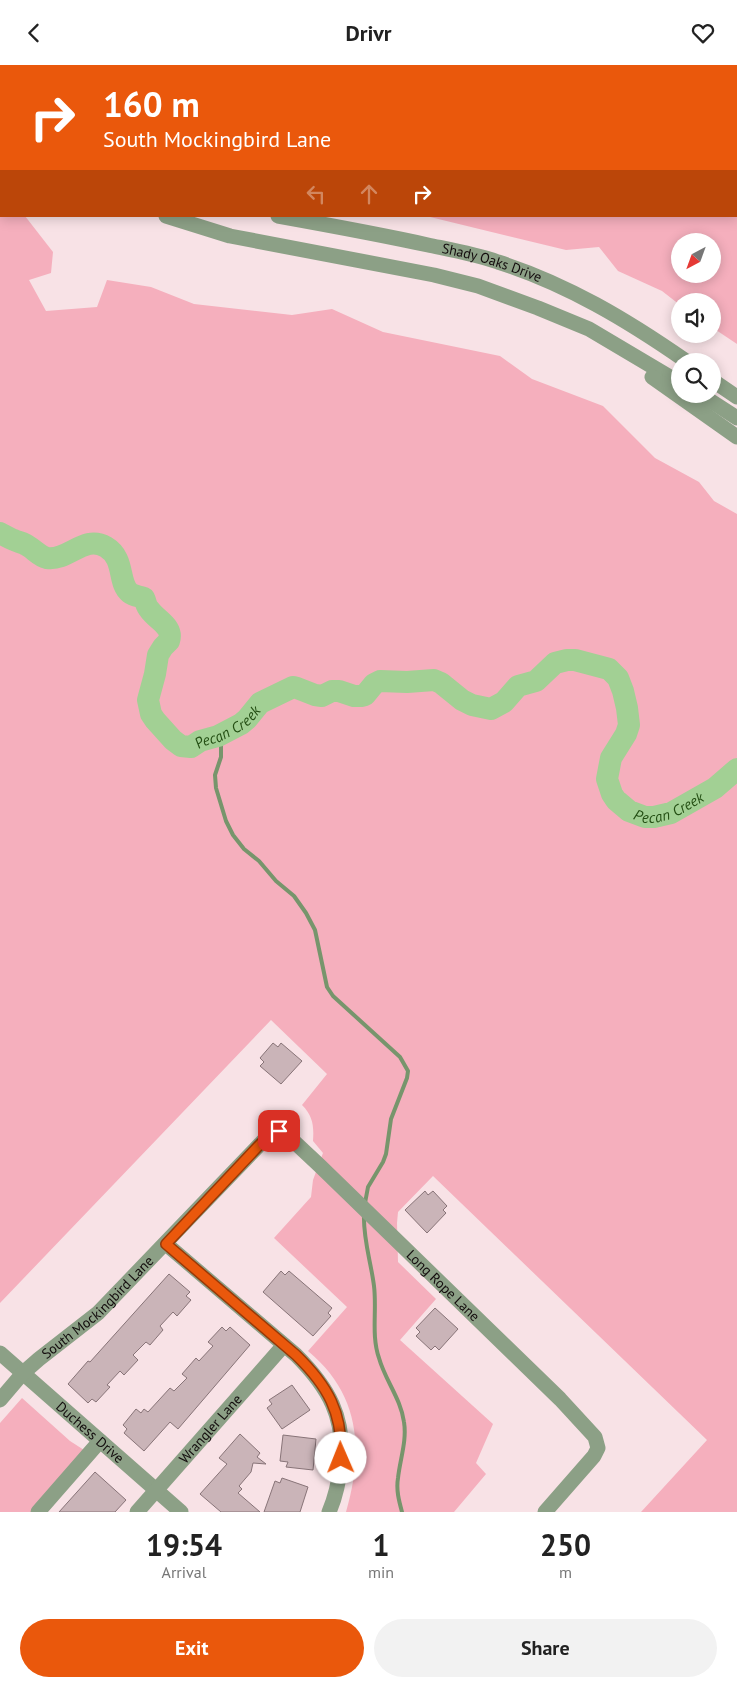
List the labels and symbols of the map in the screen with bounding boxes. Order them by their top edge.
north arrow [671,233,721,283]
street label: Shady Oaks Drive [440,239,545,286]
water label: Pecan Creek [190,700,265,752]
water label: Pecan Creek [631,786,708,827]
pin [258,1110,300,1152]
street label: Long Rope Lane [403,1246,484,1325]
street label: South Mockingbird Lane [38,1252,157,1363]
street label: Wrangler Lane [175,1390,246,1467]
street label: Duchess Drive [52,1397,128,1467]
position arrow [314,1431,366,1483]

